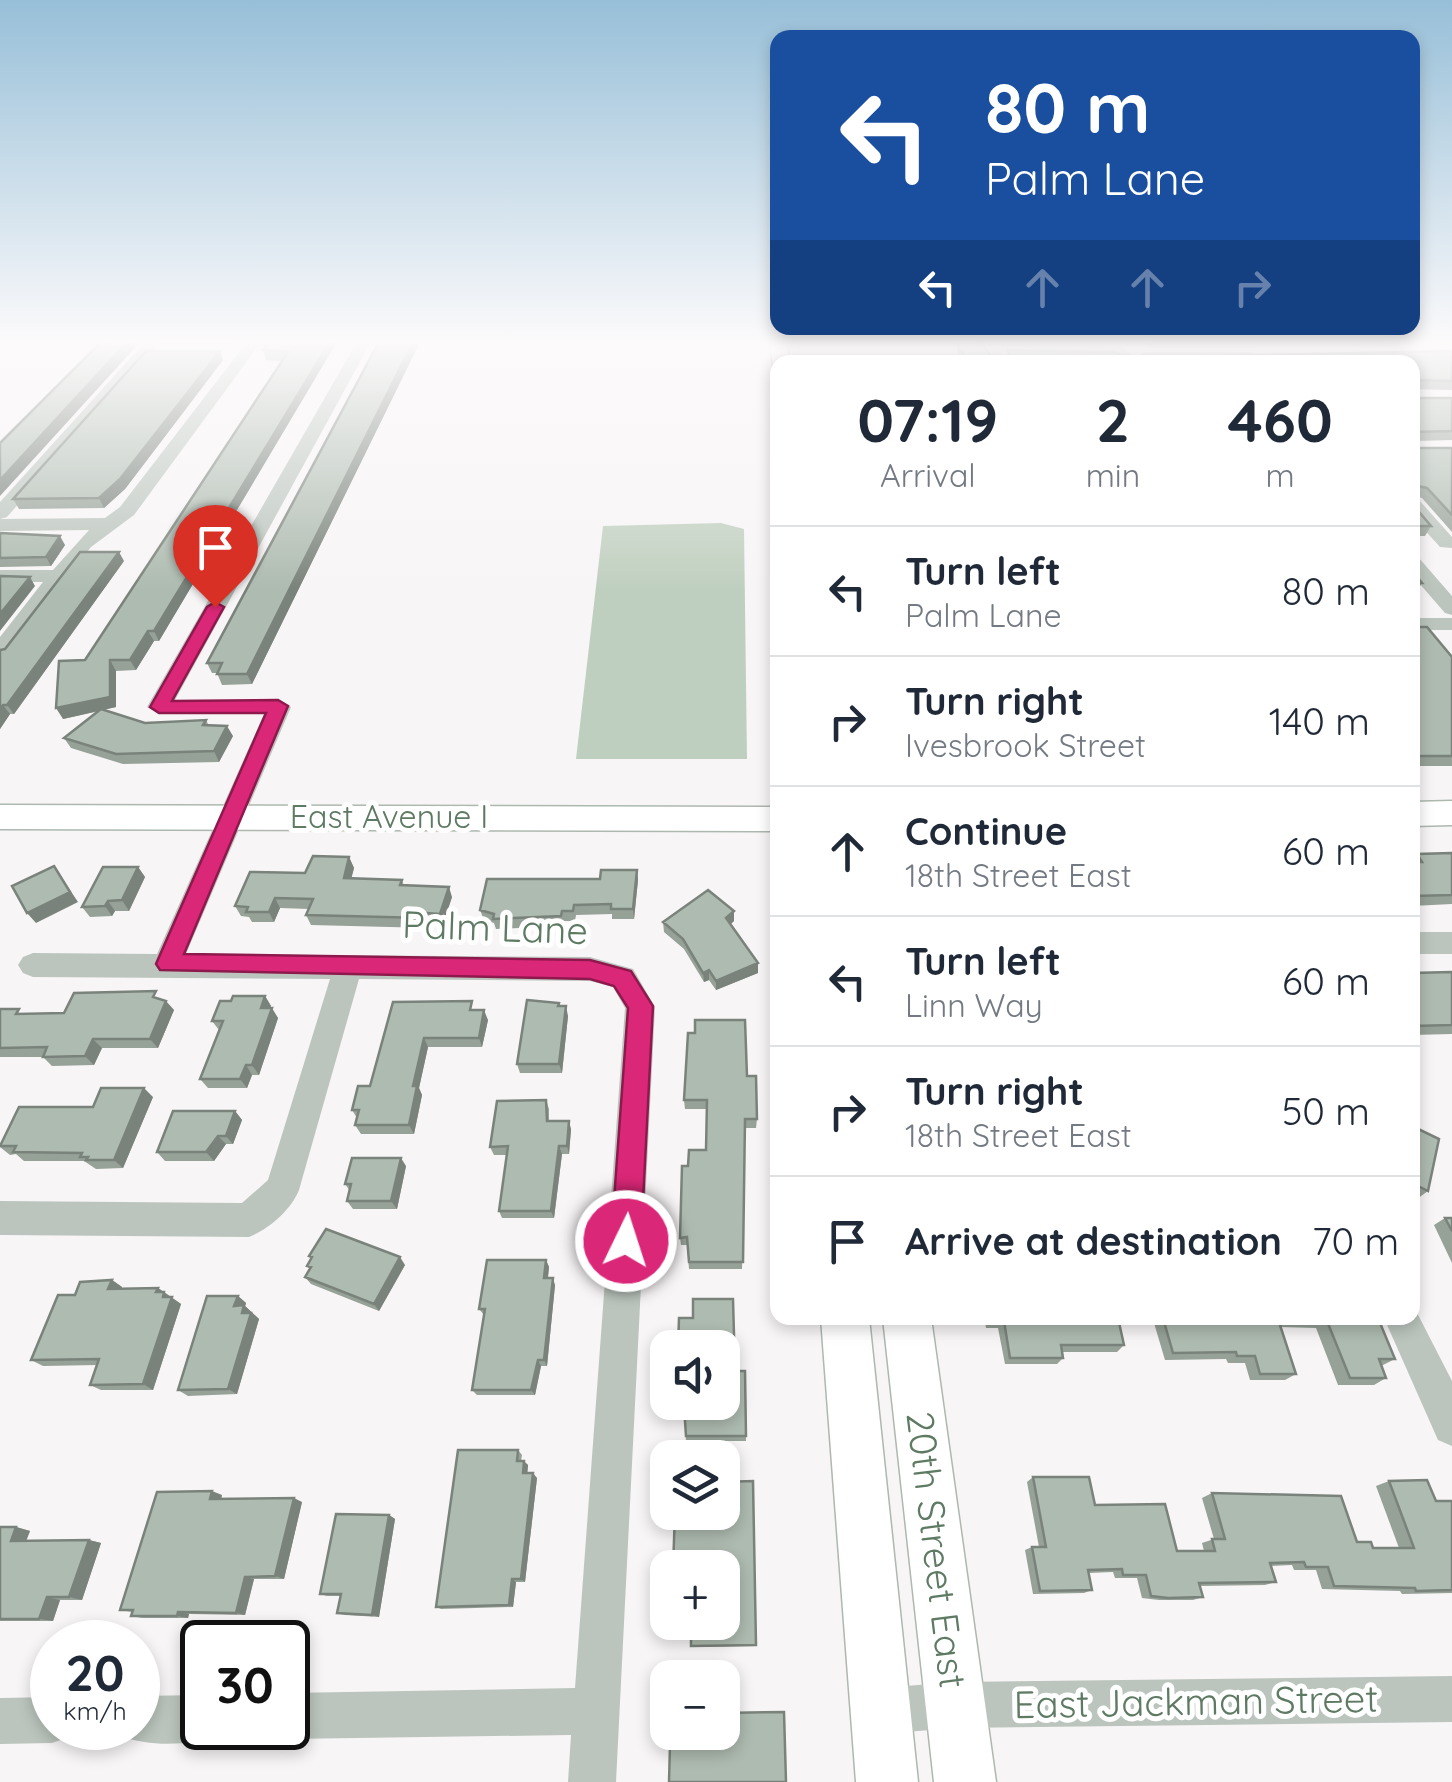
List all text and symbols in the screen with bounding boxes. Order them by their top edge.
text: 80 m [985,63,1150,151]
icon: left [820,70,950,200]
text: Palm Lane [985,150,1205,206]
icon: left [910,260,965,315]
icon: ahead [1015,260,1070,315]
icon: ahead [1120,260,1175,315]
icon: right [1225,260,1280,315]
text: 07:19 [857,382,998,457]
text: 2 [1096,382,1130,457]
text: 460 [1227,382,1333,457]
text: Arrival [880,455,976,495]
text: min [1086,455,1140,495]
text: m [1265,455,1295,495]
pin [173,505,258,608]
icon: arrive [188,520,243,575]
text: Turn left [905,547,1061,595]
icon: left [820,564,875,619]
text: 80 m [1282,567,1370,615]
text: Palm Lane [905,595,1062,635]
text: Turn right [905,677,1084,725]
icon: right [820,694,875,749]
text: 140 m [1269,697,1370,745]
text: Ivesbrook Street [905,725,1146,765]
street label: East Avenue I [290,796,488,836]
text: Continue [905,807,1067,855]
icon: ahead [820,824,875,879]
text: 60 m [1282,827,1370,875]
text: 18th Street East [905,855,1132,895]
street label: Palm Lane [401,900,589,954]
text: Turn left [905,937,1061,985]
icon: left [820,954,875,1009]
text: 60 m [1282,957,1370,1005]
text: Linn Way [905,985,1043,1025]
text: Turn right [905,1067,1084,1115]
icon: right [820,1084,875,1139]
text: 50 m [1282,1087,1370,1135]
text: 18th Street East [905,1115,1132,1155]
position arrow [574,1189,678,1293]
icon: arrive [820,1214,875,1269]
text: Arrive at destination [905,1217,1282,1265]
text: 70 m [1312,1217,1399,1265]
map controls [650,1330,740,1750]
button: sound [650,1330,740,1420]
street label: 20th Street East [896,1409,978,1691]
button: layers [650,1440,740,1530]
button: + [650,1550,740,1640]
speed limit sign: 30 [180,1620,310,1750]
text: 20 [65,1641,125,1704]
button: − [650,1660,740,1750]
street label: East Jackman Street [1013,1674,1379,1728]
text: km/h [63,1695,127,1726]

